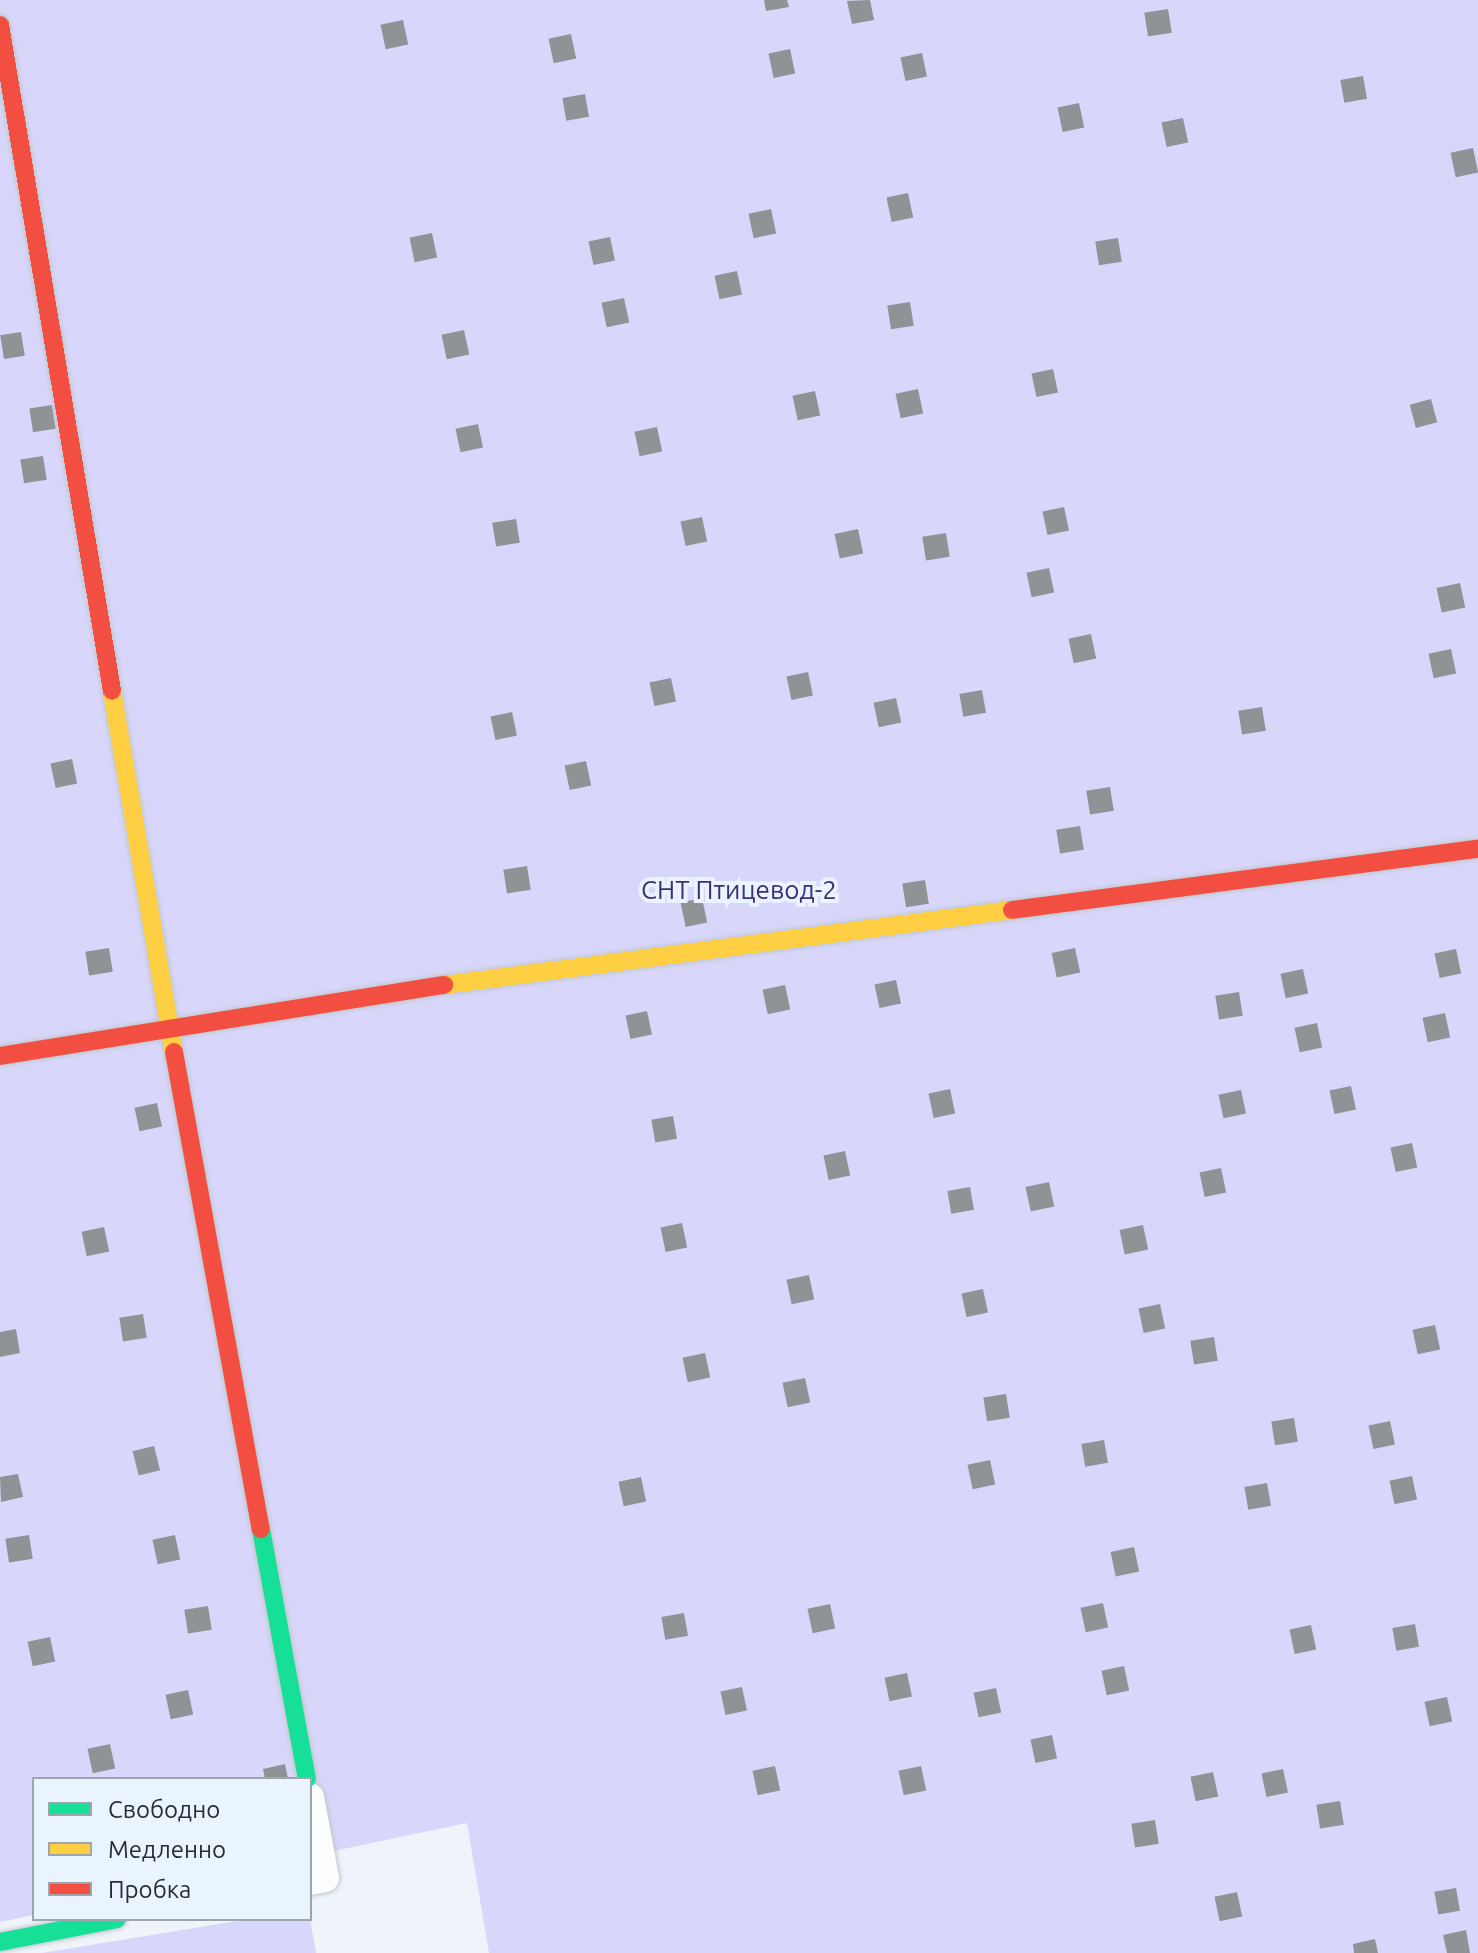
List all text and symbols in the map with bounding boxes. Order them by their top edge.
park label: СНТ Птицевод-2 [641,874,837,906]
legend [32,1777,312,1921]
text: Свободно [108,1796,220,1823]
text: Медленно [108,1836,226,1863]
text: Пробка [108,1876,191,1903]

